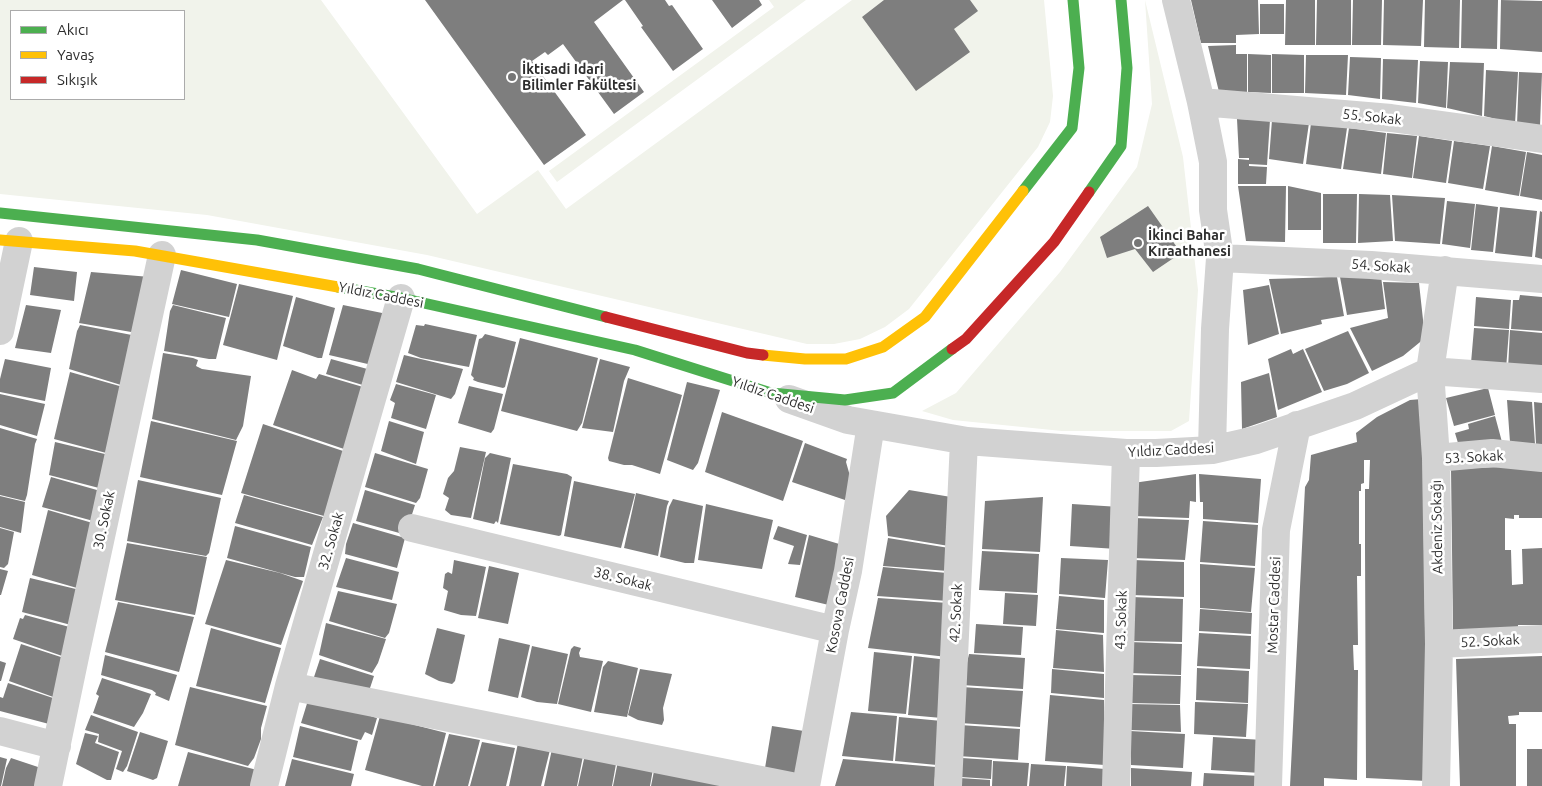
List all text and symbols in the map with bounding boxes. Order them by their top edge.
legend [10,10,185,100]
text: Akıcı [57,21,89,38]
text: Yavaş [57,46,94,63]
place label: İktisadi Idari Bilimler Fakültesi [522,61,636,94]
text: Sıkışık [57,71,97,88]
marker: İktisadi Idari Bilimler Fakültesi [506,71,518,83]
street label: 55. Sokak [1342,106,1402,128]
place label: İkinci Bahar Kıraathanesi [1148,227,1231,260]
marker: İkinci Bahar Kıraathanesi [1132,237,1144,249]
street label: 54. Sokak [1351,256,1411,276]
street label: Yıldız Caddesi [337,279,425,311]
street label: Yıldız Caddesi [729,373,817,417]
street label: Yıldız Caddesi [1127,439,1215,461]
street label: 53. Sokak [1444,447,1504,467]
street label: Akdeniz Sokağı [1428,480,1446,574]
street label: 30. Sokak [90,489,118,551]
street label: 32. Sokak [315,510,347,572]
street label: Kosova Caddesi [822,556,858,654]
street label: Mostar Caddesi [1264,556,1284,654]
street label: 38. Sokak [592,564,654,594]
street label: 42. Sokak [946,583,966,643]
street label: 43. Sokak [1112,590,1130,650]
street label: 52. Sokak [1460,631,1520,651]

